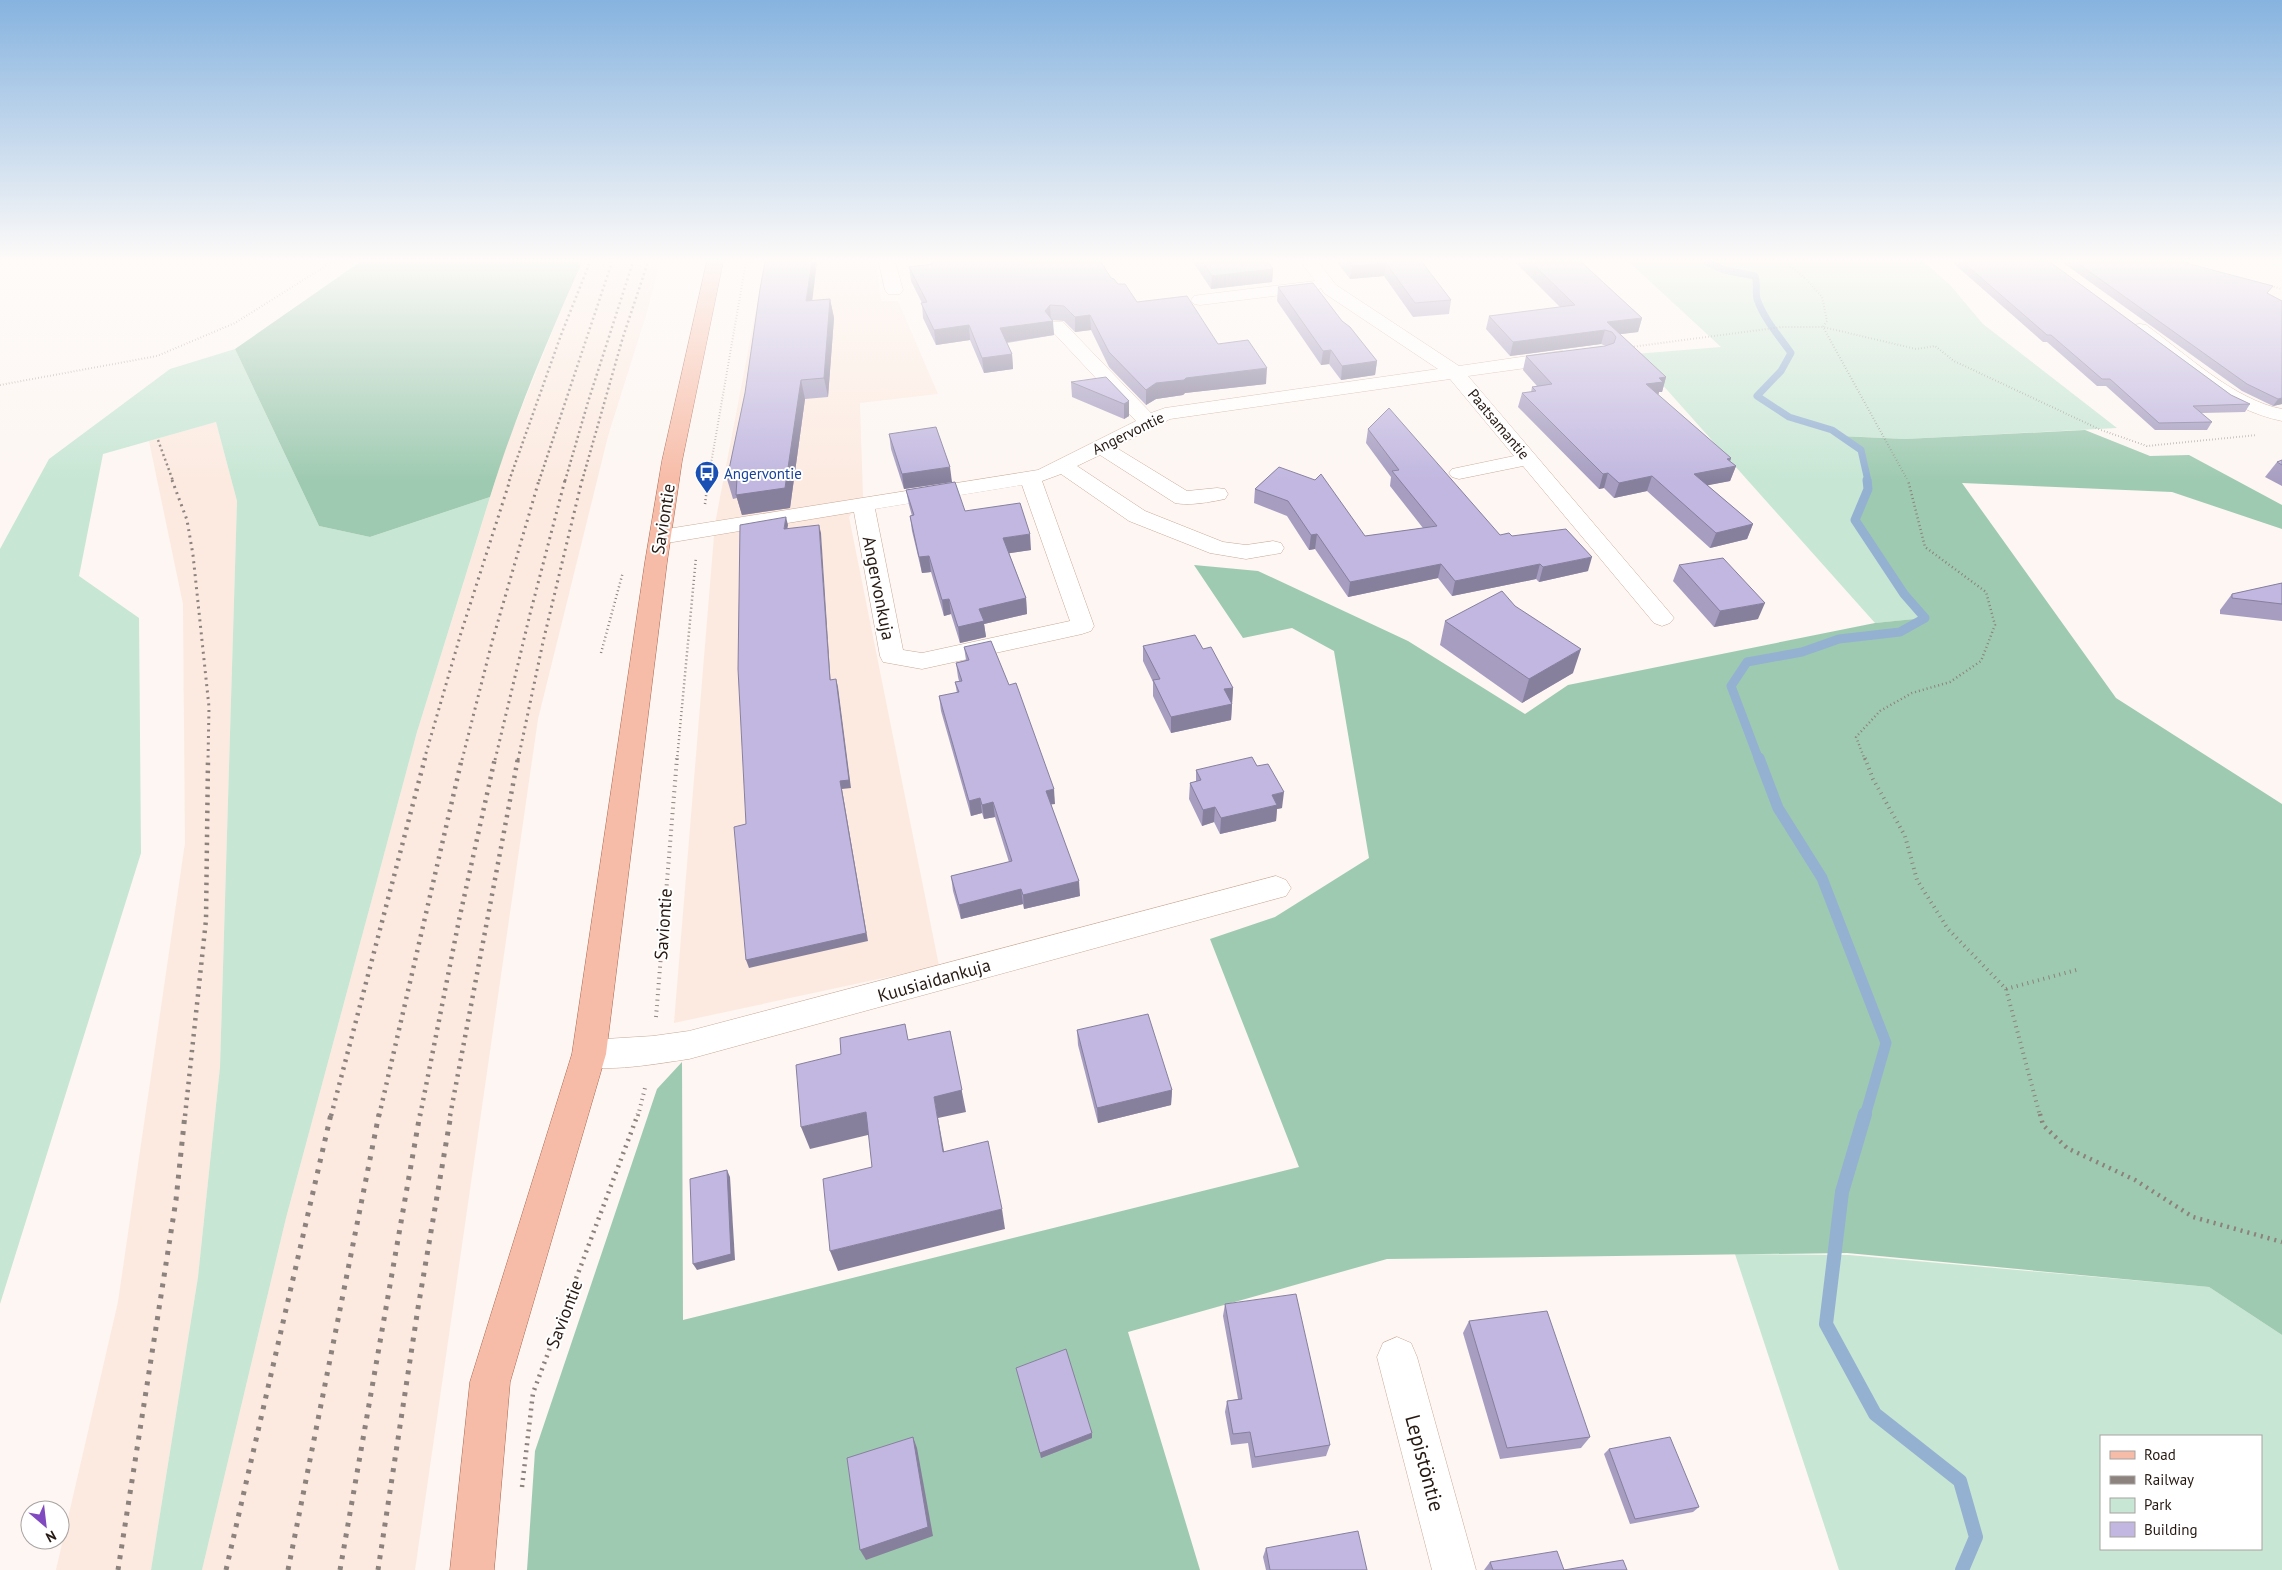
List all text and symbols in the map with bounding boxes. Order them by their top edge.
street label: Paatsamantie [1464,385,1534,463]
street label: Angervontie [1089,407,1167,459]
bus stop icon: Angervontie [694,460,720,494]
place label: Angervontie [724,464,802,483]
street label: Saviontie [646,482,680,556]
street label: Angervonkuja [858,534,900,642]
street label: Saviontie [649,888,677,960]
street label: Kuusiaidankuja [875,953,993,1007]
street label: Saviontie [540,1276,588,1352]
street label: Lepistöntie [1399,1412,1451,1514]
legend [2100,1435,2262,1550]
text: Road [2144,1445,2176,1464]
text: Railway [2144,1470,2194,1489]
text: Park [2144,1495,2172,1514]
north arrow [20,1500,70,1550]
text: Building [2144,1520,2198,1539]
text: N [43,1526,59,1547]

